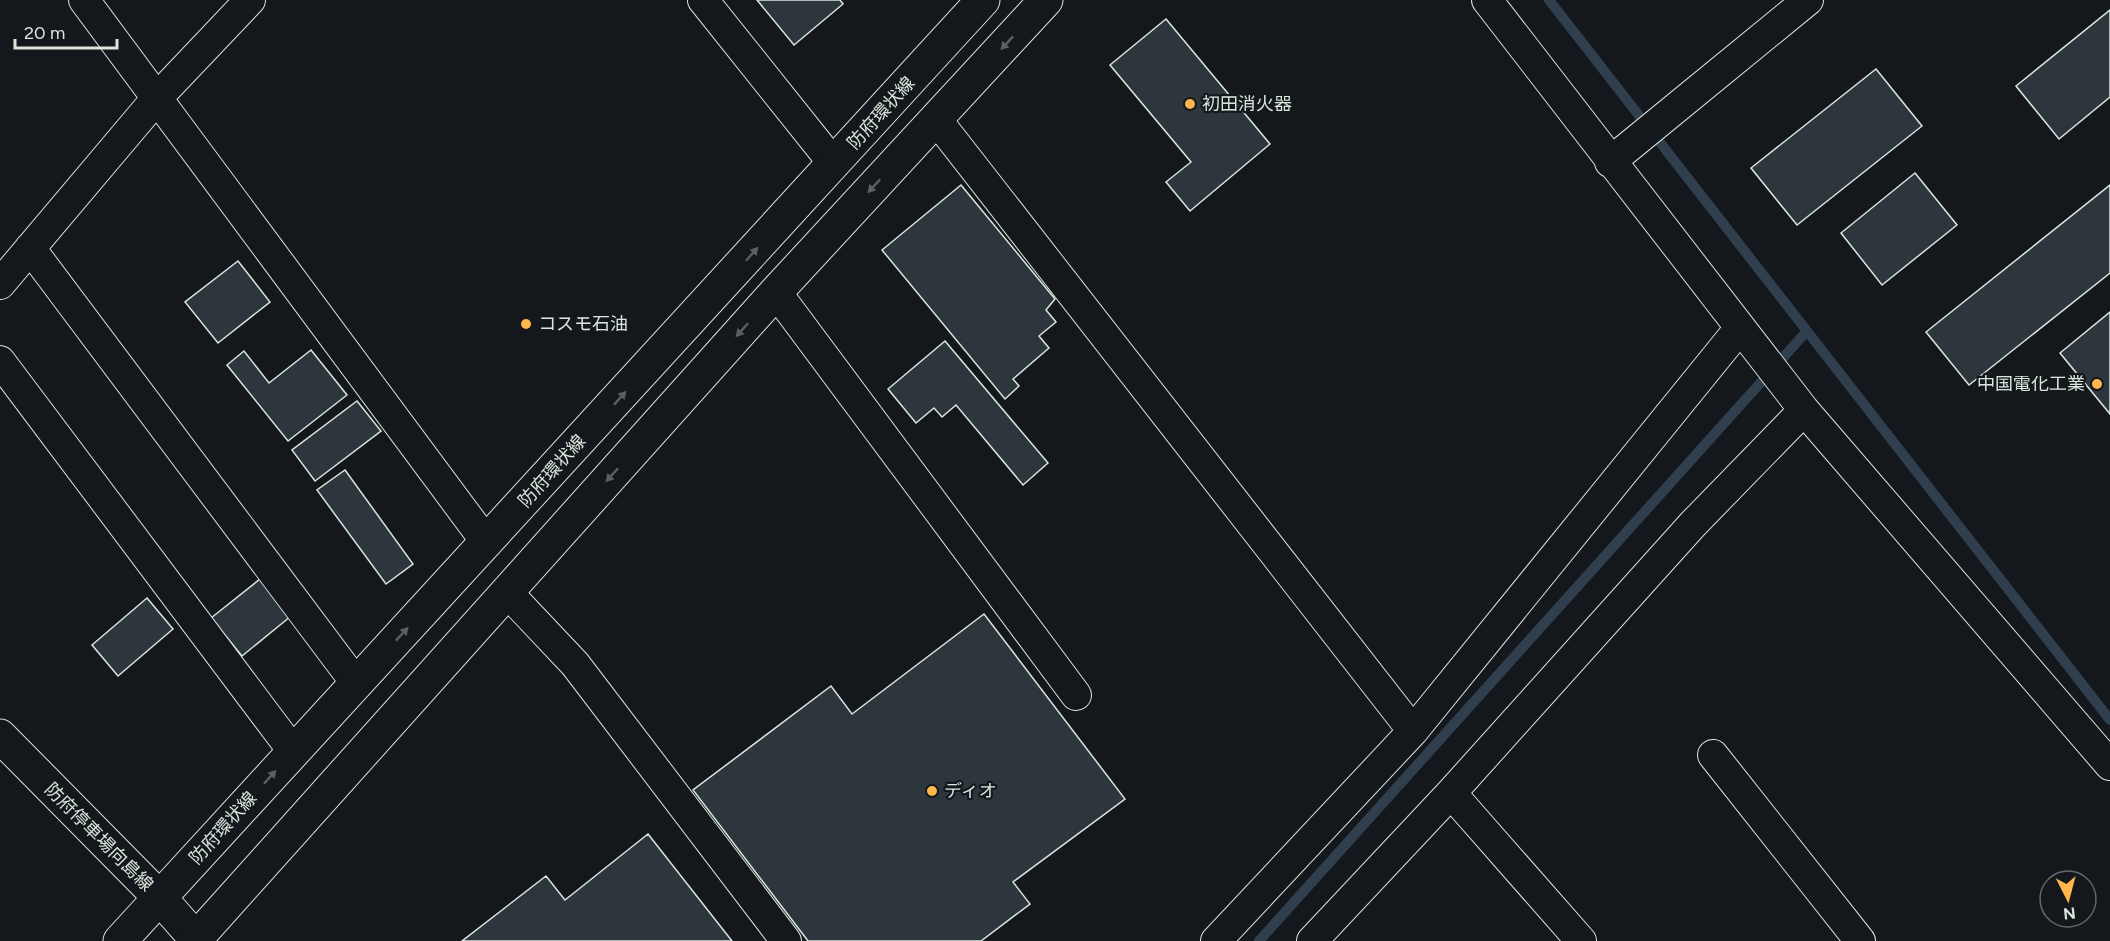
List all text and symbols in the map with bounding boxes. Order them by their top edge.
scale bar [15,12,117,50]
text: 20 m [24,22,65,44]
one-way arrow [1000,36,1014,50]
street label: 防府環状線 [843,72,919,154]
place label: 初田消火器 [1202,93,1292,115]
marker: 初田消火器 [1183,97,1197,111]
one-way arrow [868,178,881,193]
one-way arrow [744,247,758,261]
place label: コスモ石油 [538,313,628,335]
marker: コスモ石油 [519,317,533,331]
one-way arrow [735,322,749,337]
place label: 中国電化工業 [1977,373,2085,395]
marker: 中国電化工業 [2090,377,2104,391]
one-way arrow [613,391,626,406]
street label: 防府環状線 [514,430,590,512]
one-way arrow [606,467,619,482]
one-way arrow [395,627,408,642]
one-way arrow [263,770,276,785]
street label: 防府停車場向島線 [40,778,158,896]
place label: ディオ [944,780,997,802]
marker: ディオ [925,784,939,798]
street label: 防府環状線 [185,787,261,869]
north arrow [2038,869,2098,929]
text: N [2062,903,2077,924]

